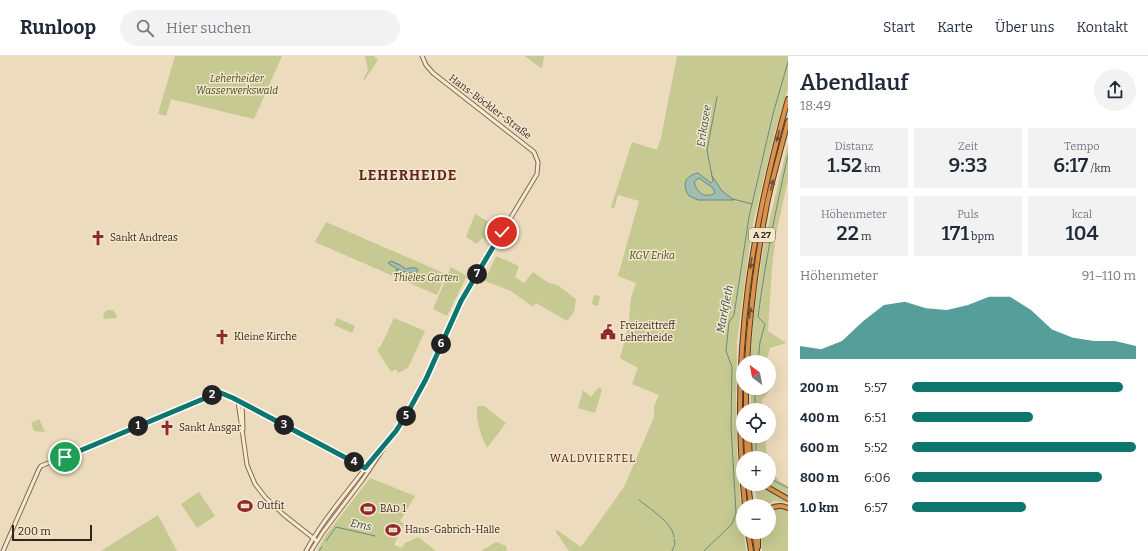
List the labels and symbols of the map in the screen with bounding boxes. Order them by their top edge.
street label: Hans-Böckler-Straße [447,72,533,142]
park label: Leherheider Wasserwerkswald [196,73,278,97]
water label: Erikasee [694,104,714,148]
one-way arrow [775,130,781,142]
district label: LEHERHEIDE [359,167,457,184]
one-way arrow [770,179,776,191]
pin [485,215,519,249]
road number: A 27 [749,228,775,242]
church icon: Sankt Andreas [89,229,107,247]
place label: Sankt Andreas [110,232,178,244]
park label: KGV Erika [629,250,675,262]
one-way arrow [748,257,754,269]
pin: 7 [467,264,487,284]
park label: Thieles Garten [393,272,459,284]
water label: Markfleth [714,284,736,334]
one-way arrow [747,307,754,319]
place label: Freizeittreff Leherheide [620,320,676,344]
public building icon: Freizeittreff Leherheide [599,323,617,341]
church icon: Kleine Kirche [213,328,231,346]
place label: Kleine Kirche [234,331,297,343]
pin: 6 [431,334,451,354]
north arrow [736,355,776,395]
pin: 2 [202,385,222,405]
pin: 5 [396,406,416,426]
pin: 3 [274,415,294,435]
pin: 1 [128,416,148,436]
church icon: Sankt Ansgar [158,419,176,437]
place label: Sankt Ansgar [179,422,242,434]
pin [48,440,82,474]
pin: 4 [344,452,364,472]
district label: WALDVIERTEL [550,452,636,465]
sports icon: Outfit [236,497,254,515]
place label: Outfit [257,500,285,512]
sports icon: BAD 1 [359,500,377,518]
place label: BAD 1 [380,503,406,515]
water label: Ems [349,516,373,534]
sports icon: Hans-Gabrich-Halle [384,521,402,539]
scale bar [12,523,92,542]
place label: Hans-Gabrich-Halle [405,524,500,536]

